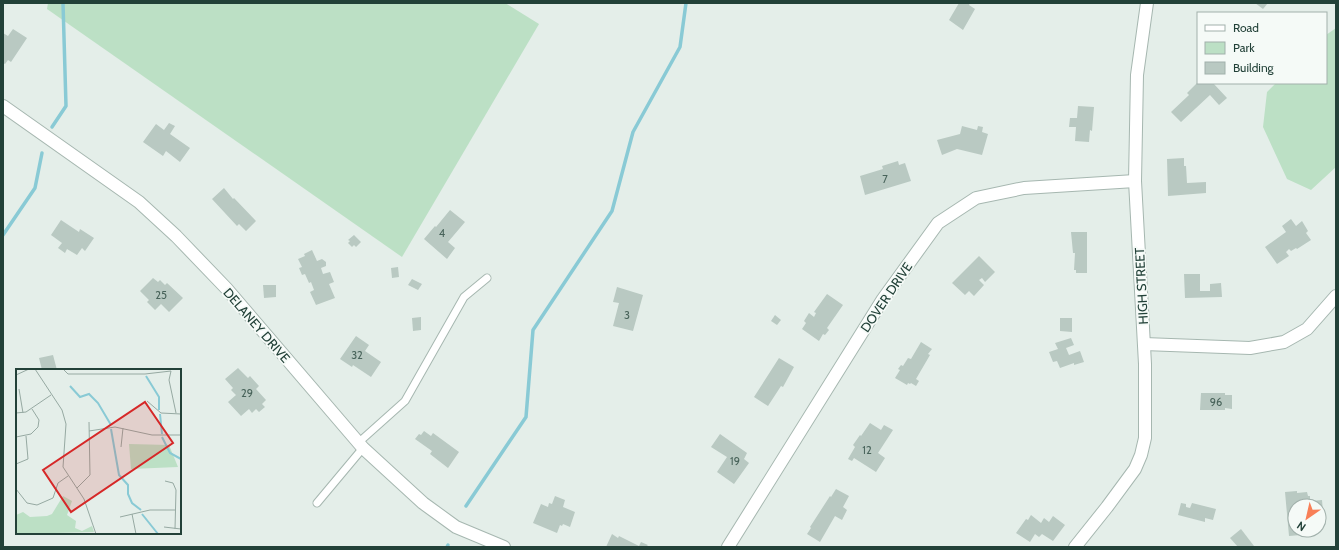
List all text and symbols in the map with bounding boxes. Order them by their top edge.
legend [1197,12,1327,84]
text: Road [1233,20,1259,35]
text: Park [1233,40,1255,55]
text: Building [1233,60,1275,75]
house number: 7 [882,172,888,186]
house number: 4 [439,226,446,240]
street label: HIGH STREET [1131,247,1151,325]
street label: DOVER DRIVE [857,259,915,335]
street label: DELANEY DRIVE [220,284,294,366]
house number: 25 [155,288,167,302]
house number: 3 [624,308,630,322]
house number: 32 [351,348,363,362]
inset map [16,369,181,534]
house number: 29 [241,386,253,400]
house number: 96 [1210,395,1222,409]
house number: 12 [862,443,872,457]
house number: 19 [730,454,740,468]
north arrow [1287,498,1327,538]
text: N [1294,518,1309,534]

